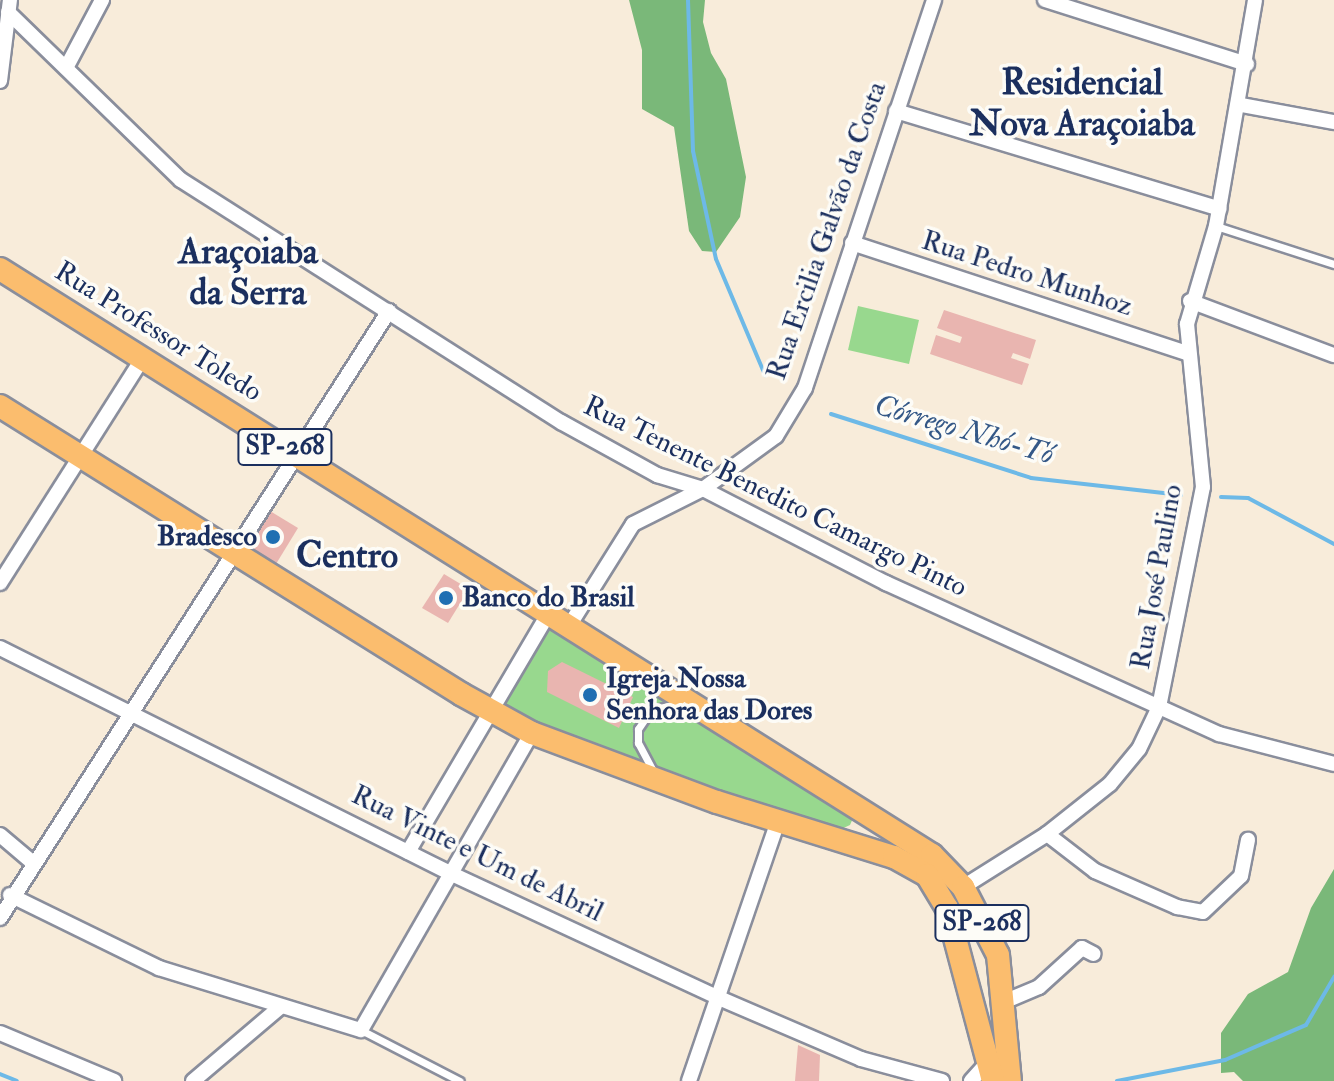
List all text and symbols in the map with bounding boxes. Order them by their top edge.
district label: Residencial Nova Araçoiaba [969,60,1195,145]
street label: Rua Ercilia Galvão da Costa [760,77,894,385]
street label: Rua Pedro Munhoz [917,224,1137,324]
district label: Araçoiaba da Serra [178,229,318,314]
street label: Rua Professor Toledo [48,255,268,409]
water label: Córrego Nhó-Tó [870,387,1058,473]
street label: Rua Tenente Benedito Camargo Pinto [578,389,972,605]
road number: SP-268 [237,425,333,469]
street label: Rua José Paulino [1124,482,1190,672]
place label: Bradesco [157,520,257,554]
marker: Bradesco [264,528,282,546]
district label: Centro [296,534,398,578]
place label: Banco do Brasil [462,581,634,615]
marker: Banco do Brasil [437,589,455,607]
place label: Igreja Nossa Senhora das Dores [606,662,812,728]
marker: Igreja Nossa Senhora das Dores [581,686,599,704]
street label: Rua Vinte e Um de Abril [346,778,608,930]
road number: SP-268 [934,901,1030,945]

